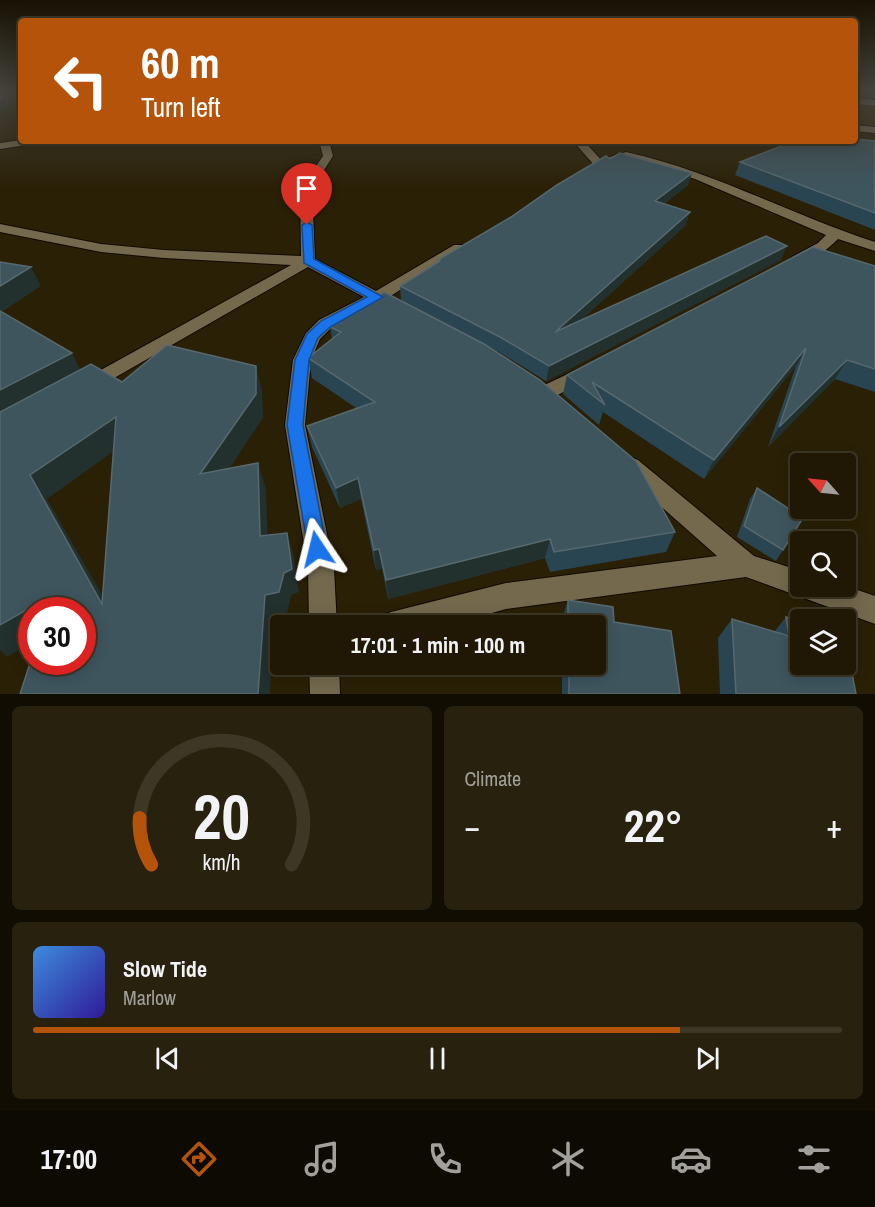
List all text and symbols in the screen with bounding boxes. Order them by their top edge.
text: 60 m [141,35,220,91]
icon: left [42,42,120,120]
text: Turn left [141,89,220,125]
pin [281,163,332,225]
icon: arrive [290,172,323,205]
north arrow [790,453,856,519]
map controls [790,453,856,675]
position arrow [285,517,349,581]
button: search [790,531,856,597]
speed limit sign: 30 [18,597,96,675]
button: layers [790,609,856,675]
text: 17:01 · 1 min · 100 m [351,630,525,660]
text: Climate [465,765,521,792]
text: 20 [193,774,250,858]
text: 22° [624,795,683,856]
text: − [465,804,480,848]
text: + [826,804,842,848]
text: km/h [203,848,241,877]
text: Slow Tide [123,954,207,984]
text: Marlow [123,984,176,1011]
icon: previous [151,1042,184,1075]
icon: pause [421,1042,454,1075]
icon: next [691,1042,724,1075]
icon: directions [178,1138,220,1180]
icon: music [301,1138,343,1180]
icon: phone [424,1138,466,1180]
icon: climate [547,1138,589,1180]
icon: car [670,1138,712,1180]
icon: filters [793,1138,835,1180]
text: 17:00 [40,1141,97,1177]

